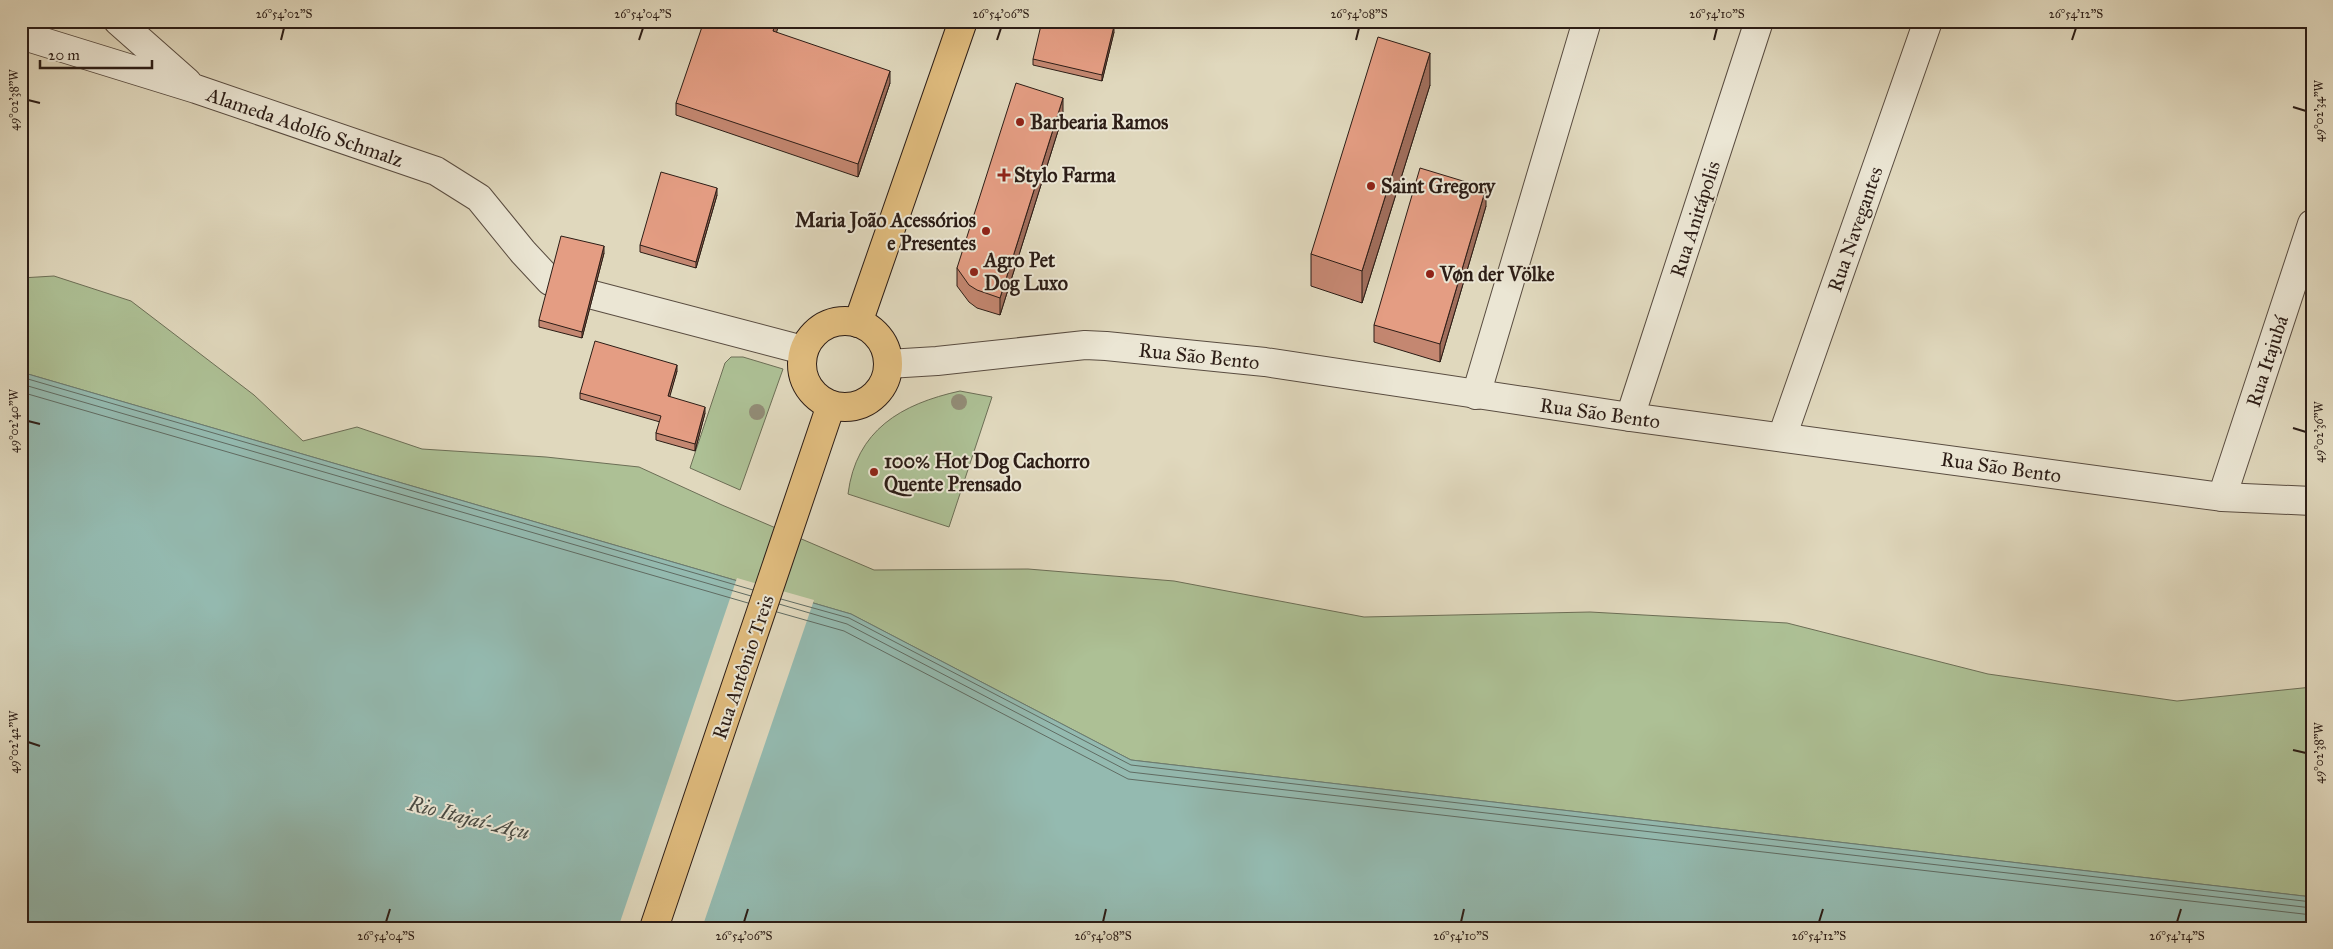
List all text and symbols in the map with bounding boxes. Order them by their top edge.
text: 26°54'02"S [256,7,312,21]
text: 26°54'04"S [614,7,672,21]
text: 26°54'06"S [973,7,1030,21]
text: 26°54'08"S [1330,7,1388,21]
text: 26°54'10"S [1689,7,1745,21]
text: 26°54'12"S [2049,7,2103,21]
scale bar [40,38,152,70]
text: 20 m [48,46,80,64]
text: 49°02'38"W [7,69,21,131]
text: 49°02'34"W [2312,79,2326,142]
street label: Alameda Adolfo Schmalz [203,82,406,172]
place label: Barbearia Ramos [1030,110,1169,134]
marker: Barbearia Ramos [1014,116,1026,128]
street label: Rua Anitápolis [1665,158,1725,280]
place label: Stylo Farma [1014,163,1116,188]
street label: Rua Navegantes [1822,163,1889,295]
marker: Stylo Farma [998,169,1010,181]
place label: Saint Gregory [1381,174,1497,199]
marker: Saint Gregory [1365,180,1377,192]
place label: Maria João Acessórios e Presentes [795,208,977,255]
marker: Maria João Acessórios e Presentes [980,225,992,237]
place label: Agro Pet Dog Luxo [982,248,1068,296]
place label: Vøn der Völke [1439,262,1555,286]
marker: Agro Pet Dog Luxo [968,266,980,278]
marker: Vøn der Völke [1424,268,1436,280]
street label: Rua Itajubá [2241,312,2293,410]
street label: Rua São Bento [1137,338,1261,374]
text: 49°02'40"W [7,388,21,453]
street label: Rua São Bento [1538,393,1662,433]
text: 49°02'36"W [2312,401,2326,463]
street label: Rua São Bento [1939,447,2063,487]
place label: 100% Hot Dog Cachorro Quente Prensado [884,449,1090,497]
marker: 100% Hot Dog Cachorro Quente Prensado [868,466,880,478]
street label: Rua Antônio Treis [707,592,779,742]
text: 49°02'42"W [7,710,21,773]
text: 49°02'38"W [2312,722,2326,784]
water label: Rio Itajaí-Açu [405,790,532,846]
text: 26°54'04"S [357,929,415,943]
text: 26°54'06"S [716,929,773,943]
text: 26°54'08"S [1074,929,1132,943]
text: 26°54'10"S [1433,929,1489,943]
text: 26°54'12"S [1792,929,1846,943]
text: 26°54'14"S [2149,929,2205,943]

